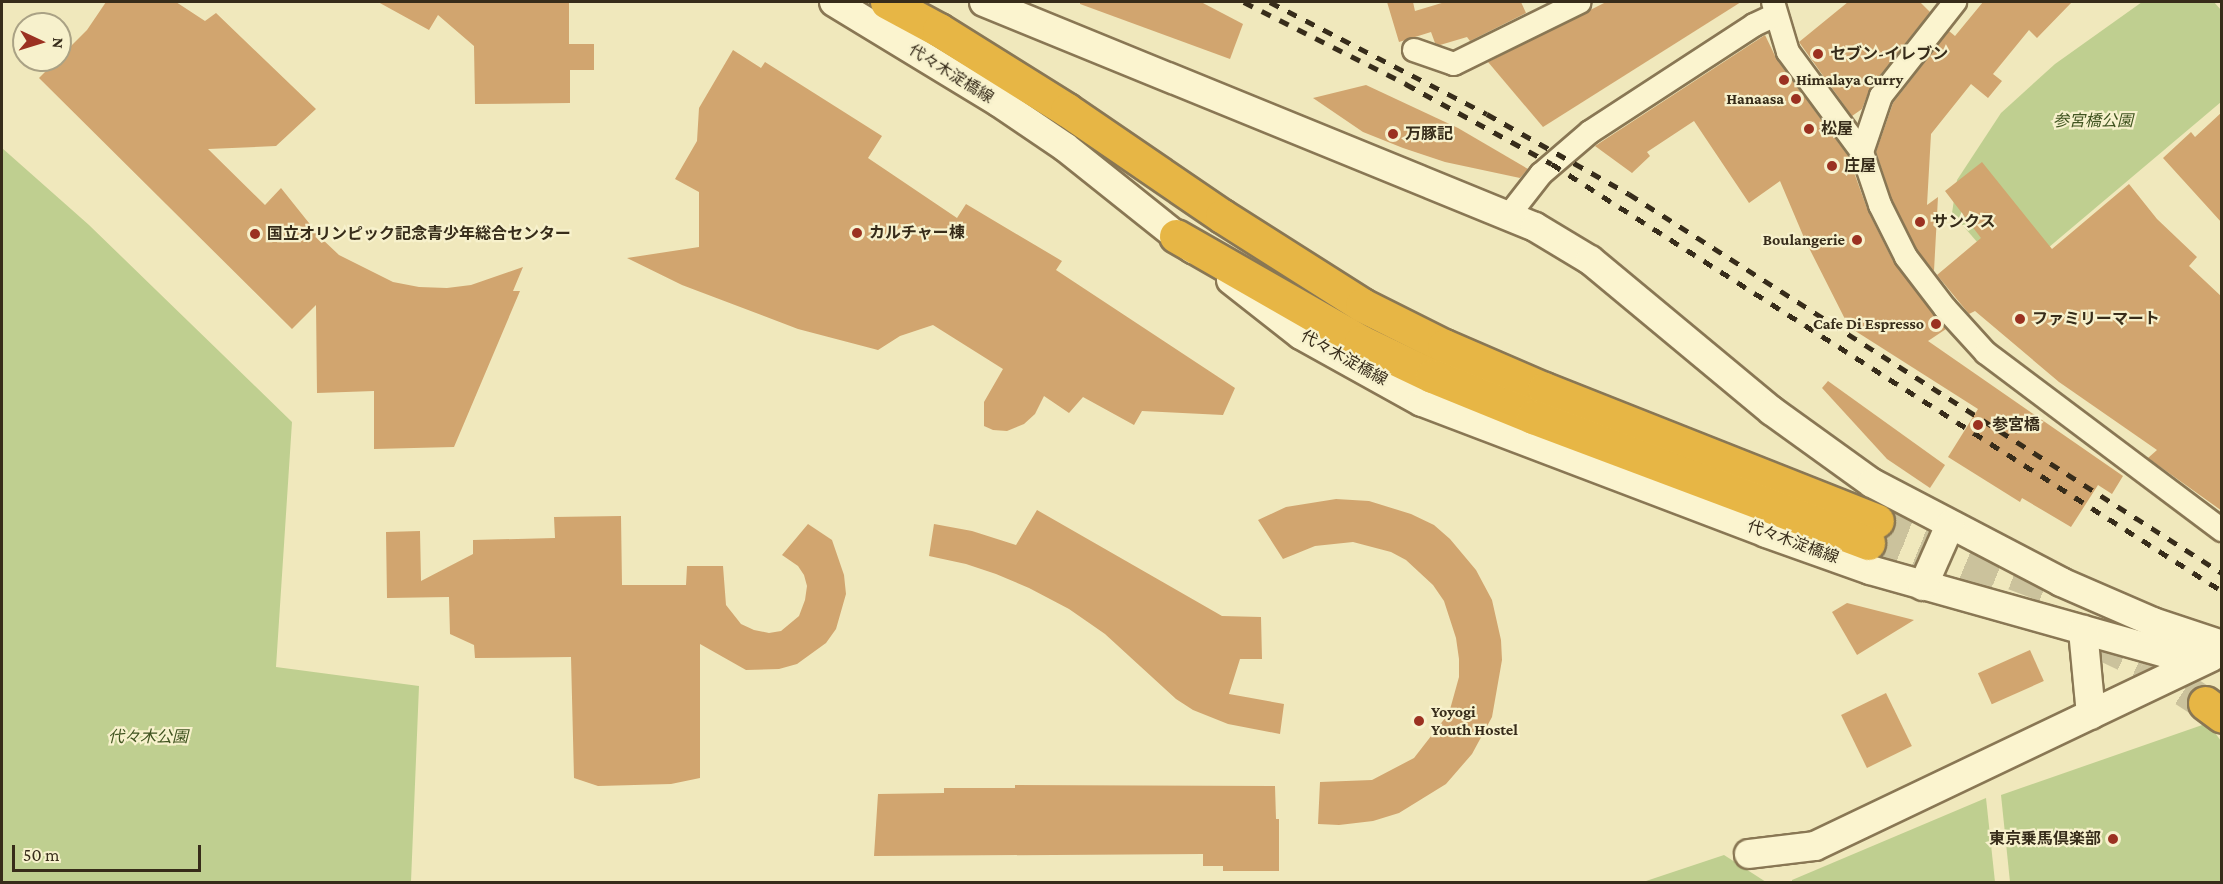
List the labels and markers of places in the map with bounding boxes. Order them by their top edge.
place label: セブン-イレブン [1830,44,1948,64]
marker: セブン-イレブン [1811,47,1825,61]
place label: Himalaya Curry [1796,70,1903,90]
marker: Himalaya Curry [1777,73,1791,87]
place label: Hanaasa [1726,89,1784,109]
marker: Hanaasa [1789,92,1803,106]
place label: 松屋 [1821,119,1853,139]
marker: 松屋 [1802,122,1816,136]
place label: 万豚記 [1405,124,1453,144]
marker: 万豚記 [1386,127,1400,141]
place label: 庄屋 [1844,156,1876,176]
marker: 庄屋 [1825,159,1839,173]
place label: サンクス [1932,212,1996,232]
marker: サンクス [1913,215,1927,229]
place label: カルチャー棟 [869,223,965,243]
place label: 国立オリンピック記念青少年総合センター [267,224,571,244]
marker: カルチャー棟 [850,226,864,240]
marker: 国立オリンピック記念青少年総合センター [248,227,262,241]
place label: Boulangerie [1763,230,1845,250]
marker: Boulangerie [1850,233,1864,247]
place label: ファミリーマート [2032,309,2160,329]
marker: ファミリーマート [2013,312,2027,326]
place label: Cafe Di Espresso [1813,314,1924,334]
marker: Cafe Di Espresso [1929,317,1943,331]
place label: 参宮橋 [1992,415,2040,435]
marker: 参宮橋 [1969,416,1987,434]
place label: Yoyogi Youth Hostel [1431,702,1518,740]
marker: Yoyogi Youth Hostel [1412,714,1426,728]
place label: 東京乗馬倶楽部 [1989,829,2101,849]
marker: 東京乗馬倶楽部 [2106,832,2120,846]

